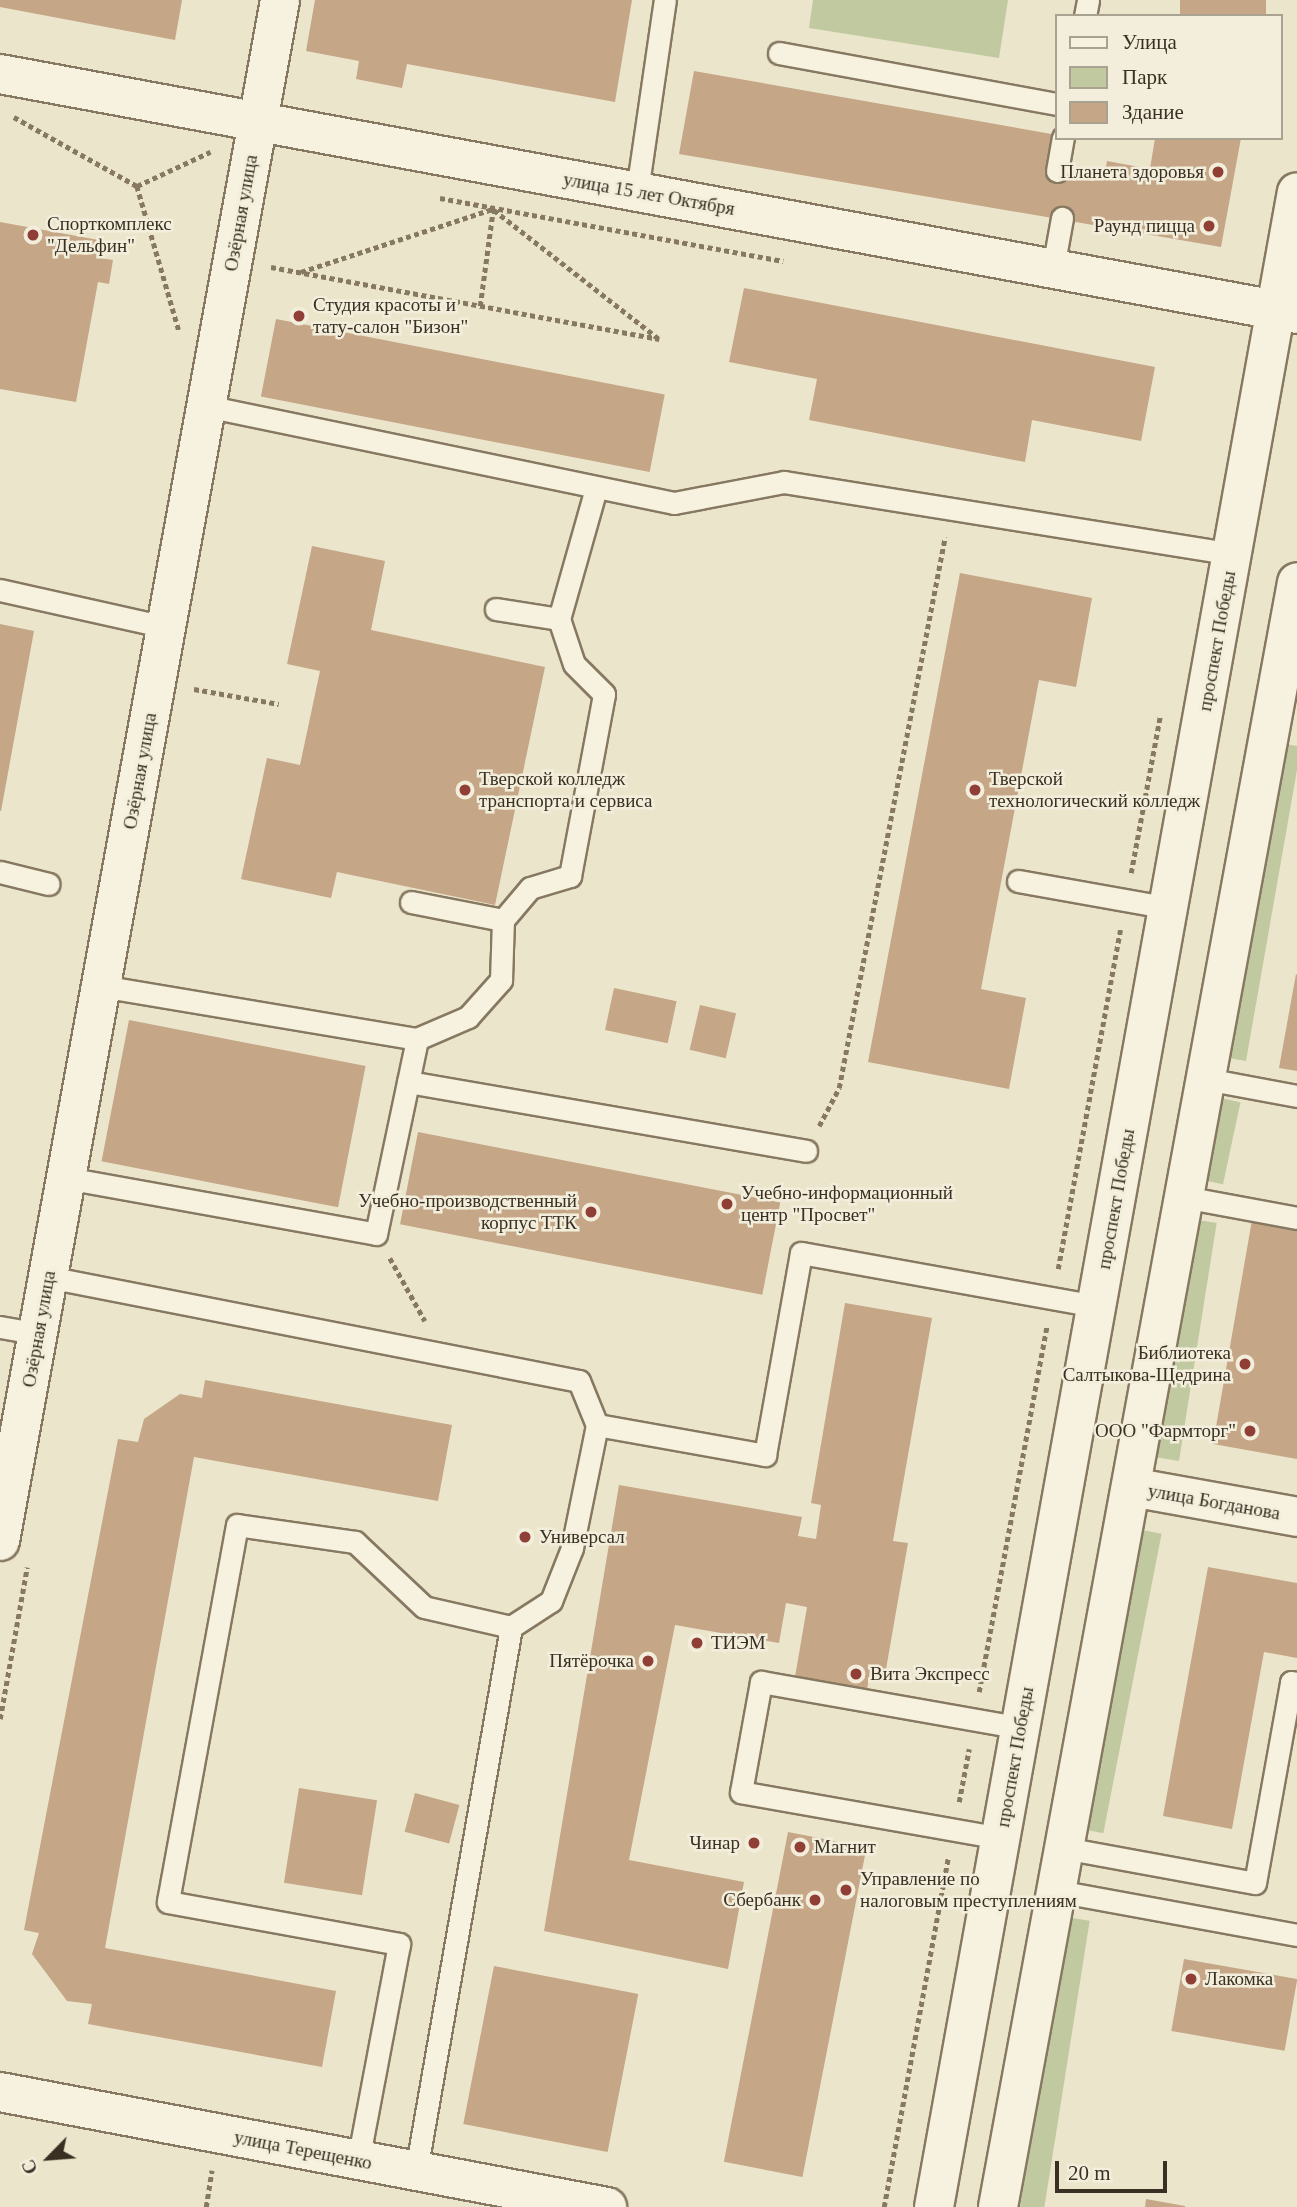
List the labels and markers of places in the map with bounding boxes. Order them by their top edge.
place label: Планета здоровья [1060,161,1204,183]
marker: Планета здоровья [1210,164,1226,180]
place label: Спорткомплекс "Дельфин" [47,213,172,257]
place label: Раунд пицца [1094,215,1195,237]
marker: Раунд пицца [1201,218,1217,234]
marker: Спорткомплекс "Дельфин" [25,227,41,243]
place label: Студия красоты и тату-салон "Бизон" [313,294,468,338]
marker: Студия красоты и тату-салон "Бизон" [291,308,307,324]
place label: Тверской колледж транспорта и сервиса [479,768,652,812]
place label: Тверской технологический колледж [989,768,1200,812]
marker: Тверской колледж транспорта и сервиса [457,782,473,798]
marker: Тверской технологический колледж [967,782,983,798]
place label: Учебно-информационный центр "Просвет" [741,1182,953,1226]
place label: Учебно-производственный корпус ТТК [358,1190,577,1234]
marker: Учебно-информационный центр "Просвет" [719,1196,735,1212]
marker: Учебно-производственный корпус ТТК [583,1204,599,1220]
place label: Библиотека Салтыкова-Щедрина [1063,1342,1231,1386]
marker: Библиотека Салтыкова-Щедрина [1237,1356,1253,1372]
place label: ООО "Фармторг" [1095,1420,1236,1442]
marker: ООО "Фармторг" [1242,1423,1258,1439]
place label: Универсал [539,1526,625,1548]
marker: Универсал [517,1529,533,1545]
place label: ТИЭМ [711,1632,766,1654]
marker: ТИЭМ [689,1635,705,1651]
place label: Пятёрочка [549,1650,634,1672]
marker: Пятёрочка [640,1653,656,1669]
place label: Вита Экспресс [870,1663,990,1685]
marker: Вита Экспресс [848,1666,864,1682]
place label: Чинар [689,1832,740,1854]
marker: Чинар [746,1835,762,1851]
place label: Магнит [814,1836,876,1858]
marker: Магнит [792,1839,808,1855]
place label: Управление по налоговым преступлениям [860,1868,1077,1912]
marker: Управление по налоговым преступлениям [838,1882,854,1898]
place label: Сбербанк [723,1889,801,1911]
marker: Сбербанк [807,1892,823,1908]
place label: Лакомка [1205,1968,1273,1990]
marker: Лакомка [1183,1971,1199,1987]

